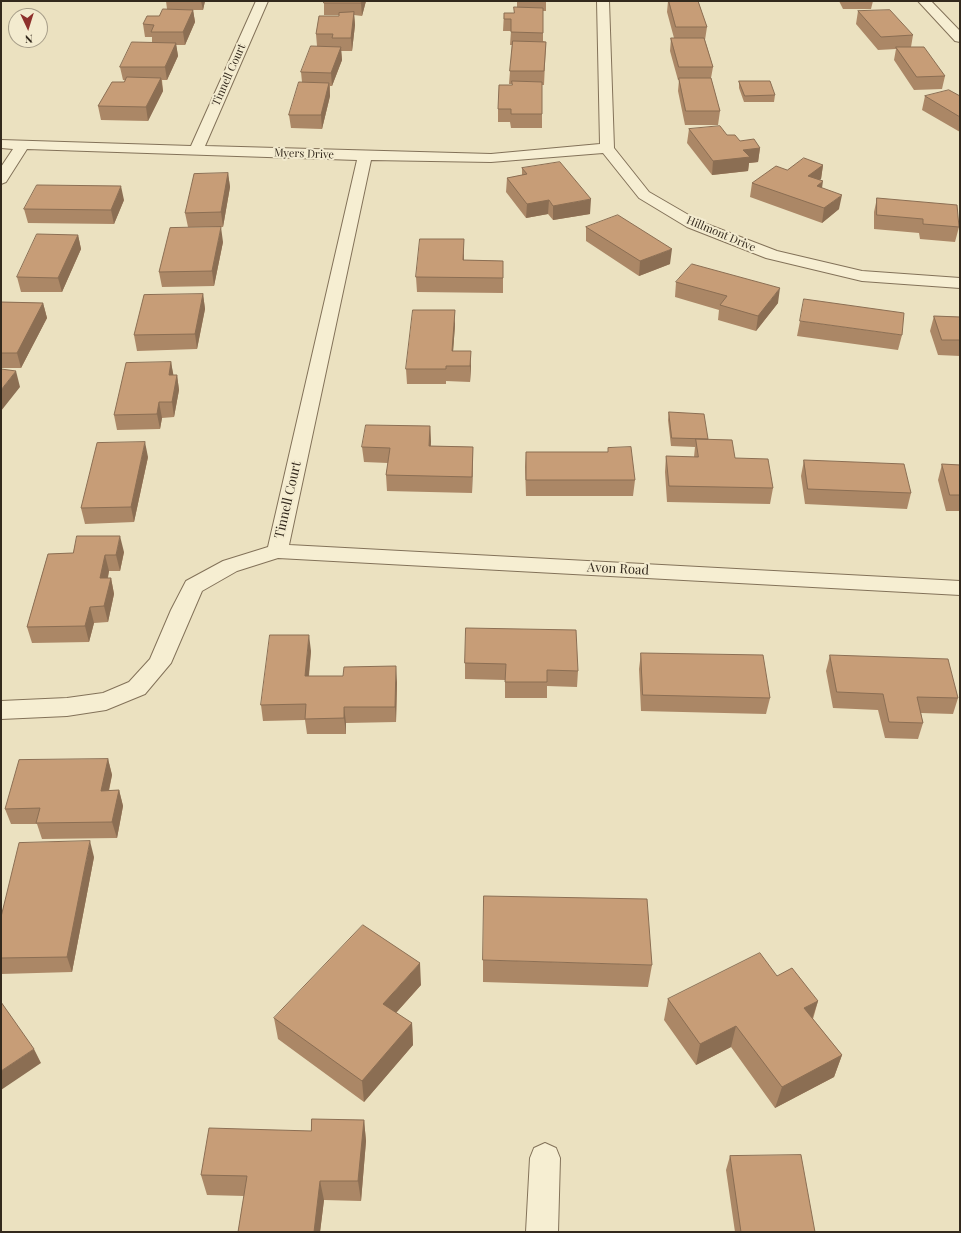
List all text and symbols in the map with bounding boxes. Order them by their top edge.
north arrow [8,8,48,48]
text: N [24,32,33,47]
street label: Tinnell Court [209,42,249,108]
street label: Myers Drive [274,146,334,162]
street label: Hillmont Drive [684,214,758,254]
street label: Tinnell Court [272,460,304,540]
street label: Avon Road [587,560,649,578]

